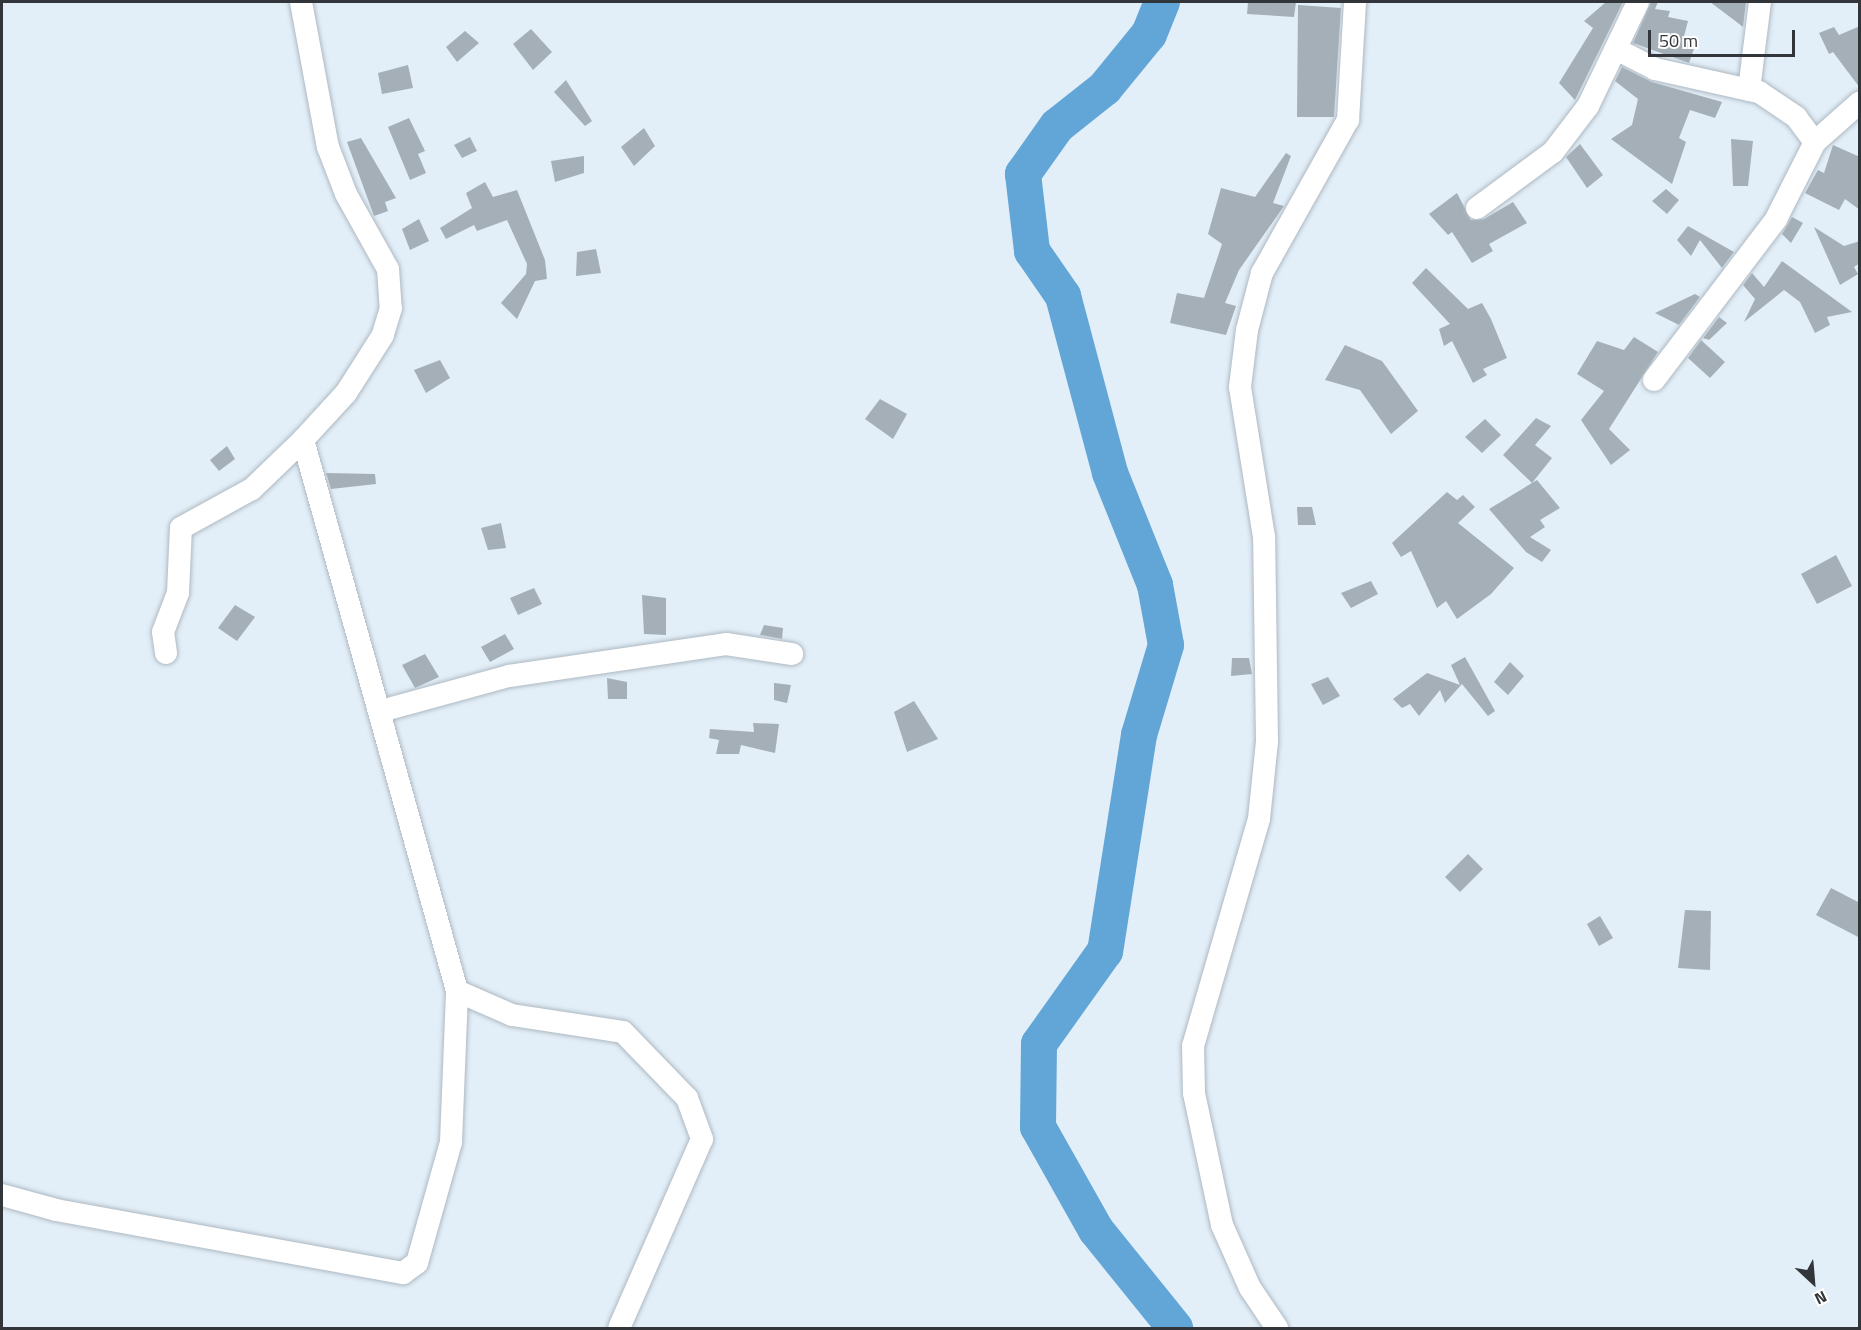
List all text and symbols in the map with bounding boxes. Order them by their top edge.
scale bar [1651,18,1798,56]
text: 50 m [1659,27,1698,54]
north arrow [1783,1252,1843,1312]
text: N [1811,1285,1831,1311]

